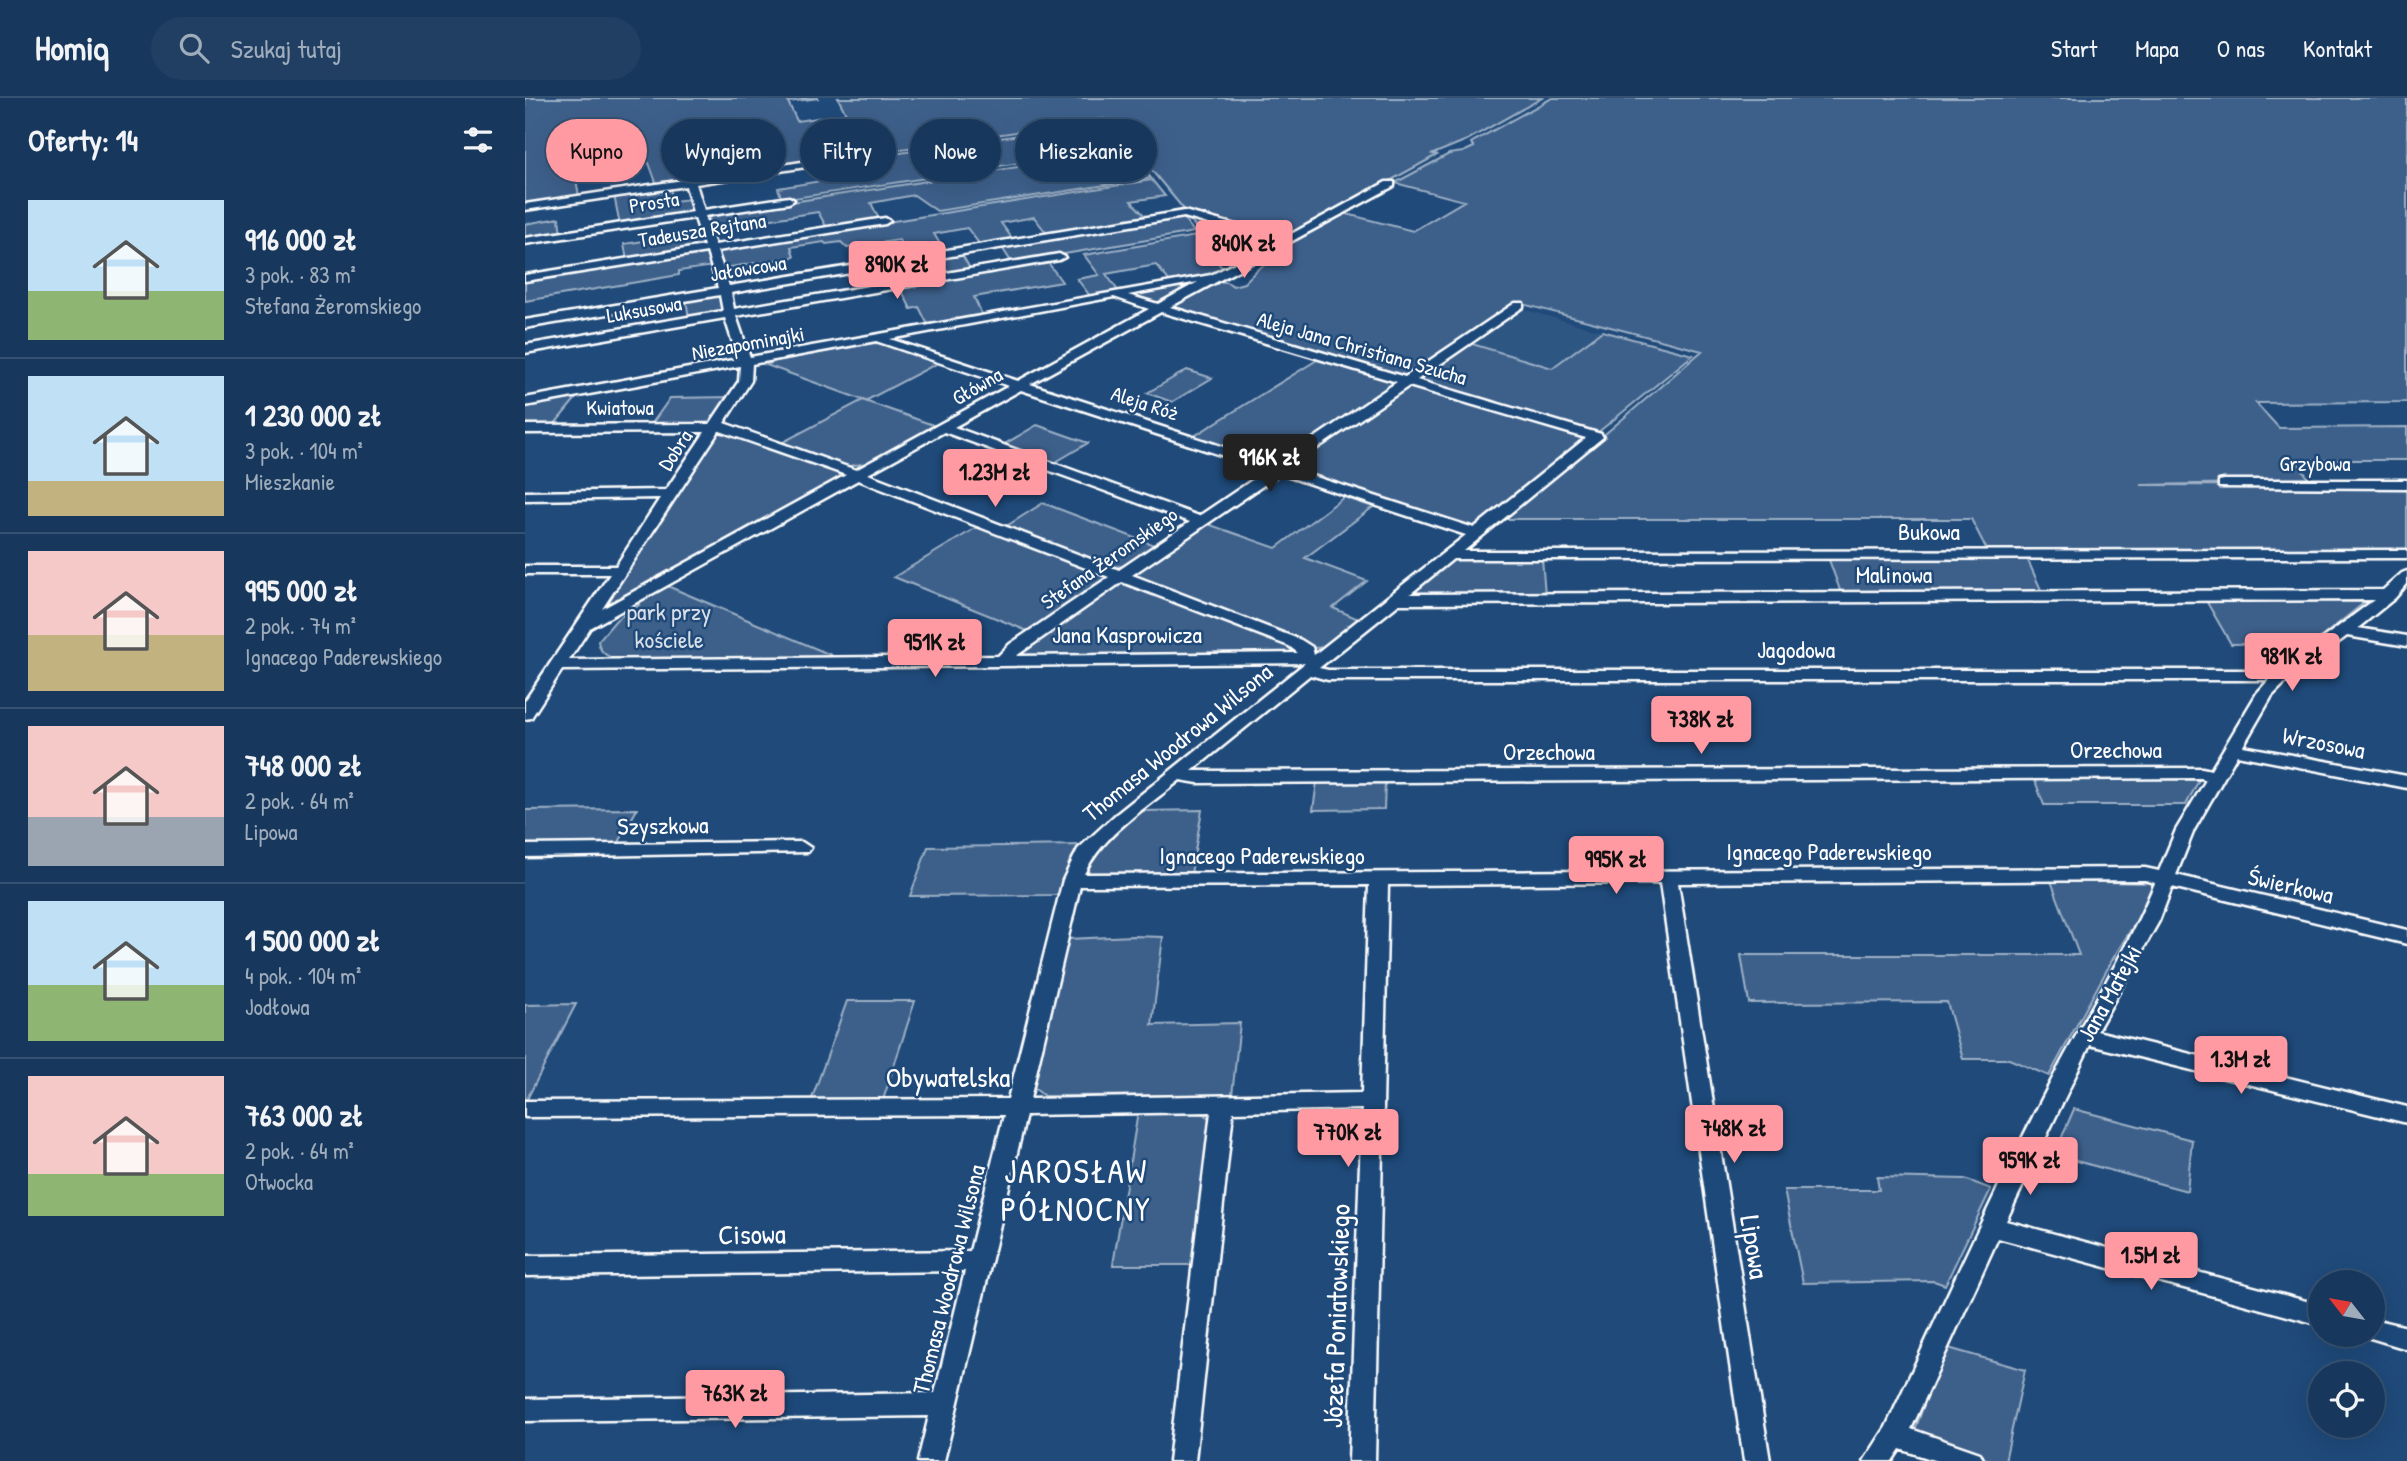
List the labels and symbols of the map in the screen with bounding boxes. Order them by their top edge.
street label: Prosta [627,184,681,220]
street label: Tadeusza Rejtana [636,206,768,254]
pin: 840K zł [1179,220,1309,280]
pin: 890K zł [832,242,962,301]
street label: Jałowcowa [708,248,788,288]
street label: Luksusowa [604,288,684,330]
street label: Aleja Jana Christiana Szucha [1254,304,1470,392]
street label: Niezapominajki [689,319,807,367]
street label: Główna [946,360,1008,412]
street label: Aleja Róż [1108,379,1182,427]
street label: Kwiatowa [586,393,654,422]
street label: Dobra [651,424,699,476]
pin: 916K zł [1205,434,1335,494]
street label: Grzybowa [2279,449,2351,478]
pin: 1.23M zł [923,450,1067,509]
street label: Stefana Żeromskiego [1035,500,1183,616]
street label: Bukowa [1898,515,1960,547]
street label: Malinowa [1856,558,1932,590]
park label: park przy kościele [627,595,711,655]
street label: Jana Kasprowicza [1052,618,1202,650]
pin: 951K zł [870,620,1000,679]
street label: Jagodowa [1757,633,1835,665]
pin: 981K zł [2227,634,2357,693]
street label: Thomasa Woodrowa Wilsona [1076,656,1278,828]
pin: 738K zł [1636,696,1766,756]
street label: Wrzosowa [2280,718,2368,766]
street label: Orzechowa [2070,733,2162,765]
street label: Orzechowa [1503,735,1595,767]
street label: Szyszkowa [617,808,709,842]
street label: Ignacego Paderewskiego [1726,835,1932,867]
pin: 995K zł [1551,836,1681,896]
street label: Ignacego Paderewskiego [1159,839,1365,871]
street label: Świerkowa [2245,860,2337,910]
street label: Jana Matejki [2069,939,2149,1047]
pin: 1.3M zł [2176,1037,2306,1096]
street label: Obywatelska [886,1058,1010,1096]
pin: 748K zł [1669,1105,1799,1165]
pin: 770K zł [1283,1110,1413,1169]
pin: 959K zł [1965,1138,2095,1197]
district label: JAROSŁAW PÓŁNOCNY [1000,1149,1152,1231]
street label: Thomasa Woodrowa Wilsona [904,1161,992,1397]
street label: Józefa Poniatowskiego [1313,1203,1359,1429]
street label: Lipowa [1731,1212,1779,1282]
street label: Cisowa [718,1214,786,1254]
pin: 1.5M zł [2086,1232,2216,1292]
north arrow [2308,1270,2385,1348]
pin: 763K zł [670,1370,800,1430]

